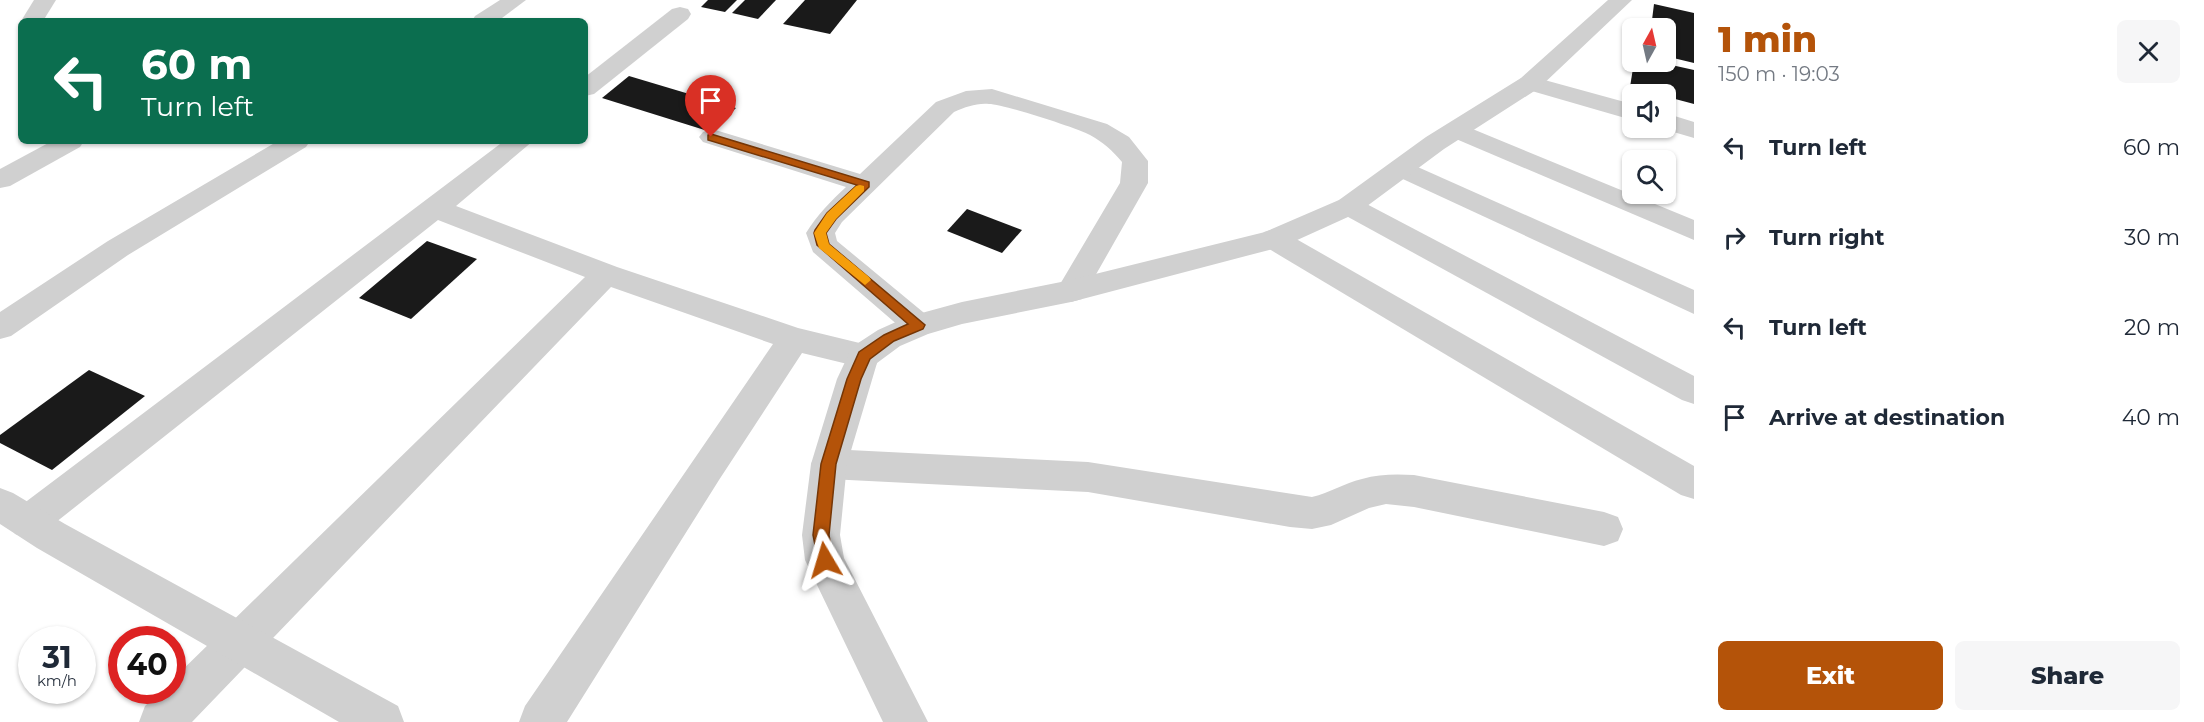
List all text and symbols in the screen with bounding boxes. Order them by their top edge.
text: 1 min [1718,17,1817,61]
north arrow [1622,18,1676,72]
map controls [1622,18,1676,204]
button: close [2117,20,2180,83]
text: 60 m [141,38,252,90]
icon: left [42,42,120,120]
text: 150 m · 19:03 [1718,62,1840,86]
pin [685,75,736,137]
icon: arrive [694,84,727,117]
button: sound [1622,84,1676,138]
text: Turn left [141,90,254,123]
icon: left [1718,131,1751,164]
text: Turn left [1769,134,1867,161]
text: 60 m [2123,134,2180,161]
button: search [1622,150,1676,204]
icon: right [1718,221,1751,254]
text: Turn right [1769,224,1884,251]
text: 30 m [2124,224,2180,251]
icon: left [1718,311,1751,344]
text: Turn left [1769,314,1867,341]
text: 20 m [2124,314,2180,341]
icon: arrive [1718,401,1751,434]
text: Arrive at destination [1769,404,2005,431]
text: 40 m [2122,404,2180,431]
position arrow [793,528,857,592]
speed limit sign: 40 [108,626,186,704]
text: 31 [42,639,72,676]
button: Exit [1718,641,1943,710]
button: Share [1955,641,2180,710]
text: km/h [37,671,77,690]

